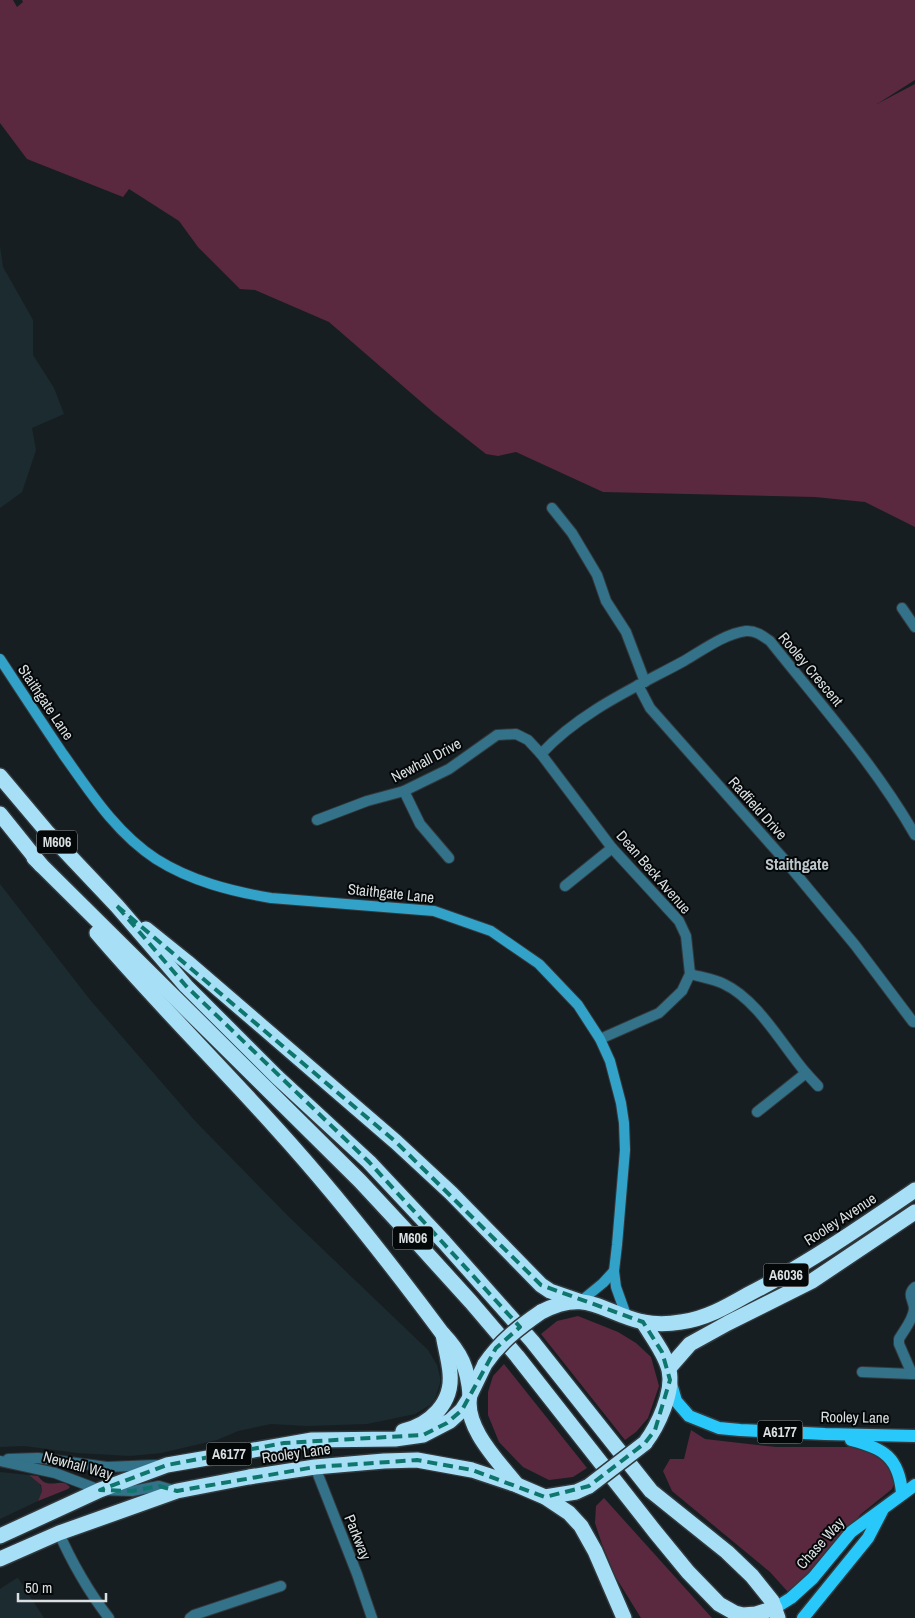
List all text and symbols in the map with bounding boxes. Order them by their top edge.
street label: Rooley Crescent [774,627,849,711]
street label: Staithgate Lane [13,660,79,744]
street label: Newhall Drive [387,733,465,787]
street label: Radfield Drive [724,772,792,844]
street label: Dean Beck Avenue [612,826,696,918]
road number: M606 [37,830,77,854]
district label: Staithgate [765,853,829,875]
street label: Staithgate Lane [347,878,435,908]
street label: Rooley Avenue [800,1188,880,1250]
road number: M606 [393,1226,433,1250]
road number: A6036 [764,1264,808,1286]
street label: Rooley Lane [820,1406,890,1428]
road number: A6177 [758,1420,802,1444]
street label: Rooley Lane [260,1438,332,1468]
road number: A6177 [206,1442,252,1466]
street label: Newhall Way [41,1446,116,1485]
street label: Parkway [339,1511,377,1564]
street label: Chase Way [791,1512,849,1573]
scale bar [18,1570,105,1602]
text: 50 m [25,1577,52,1598]

